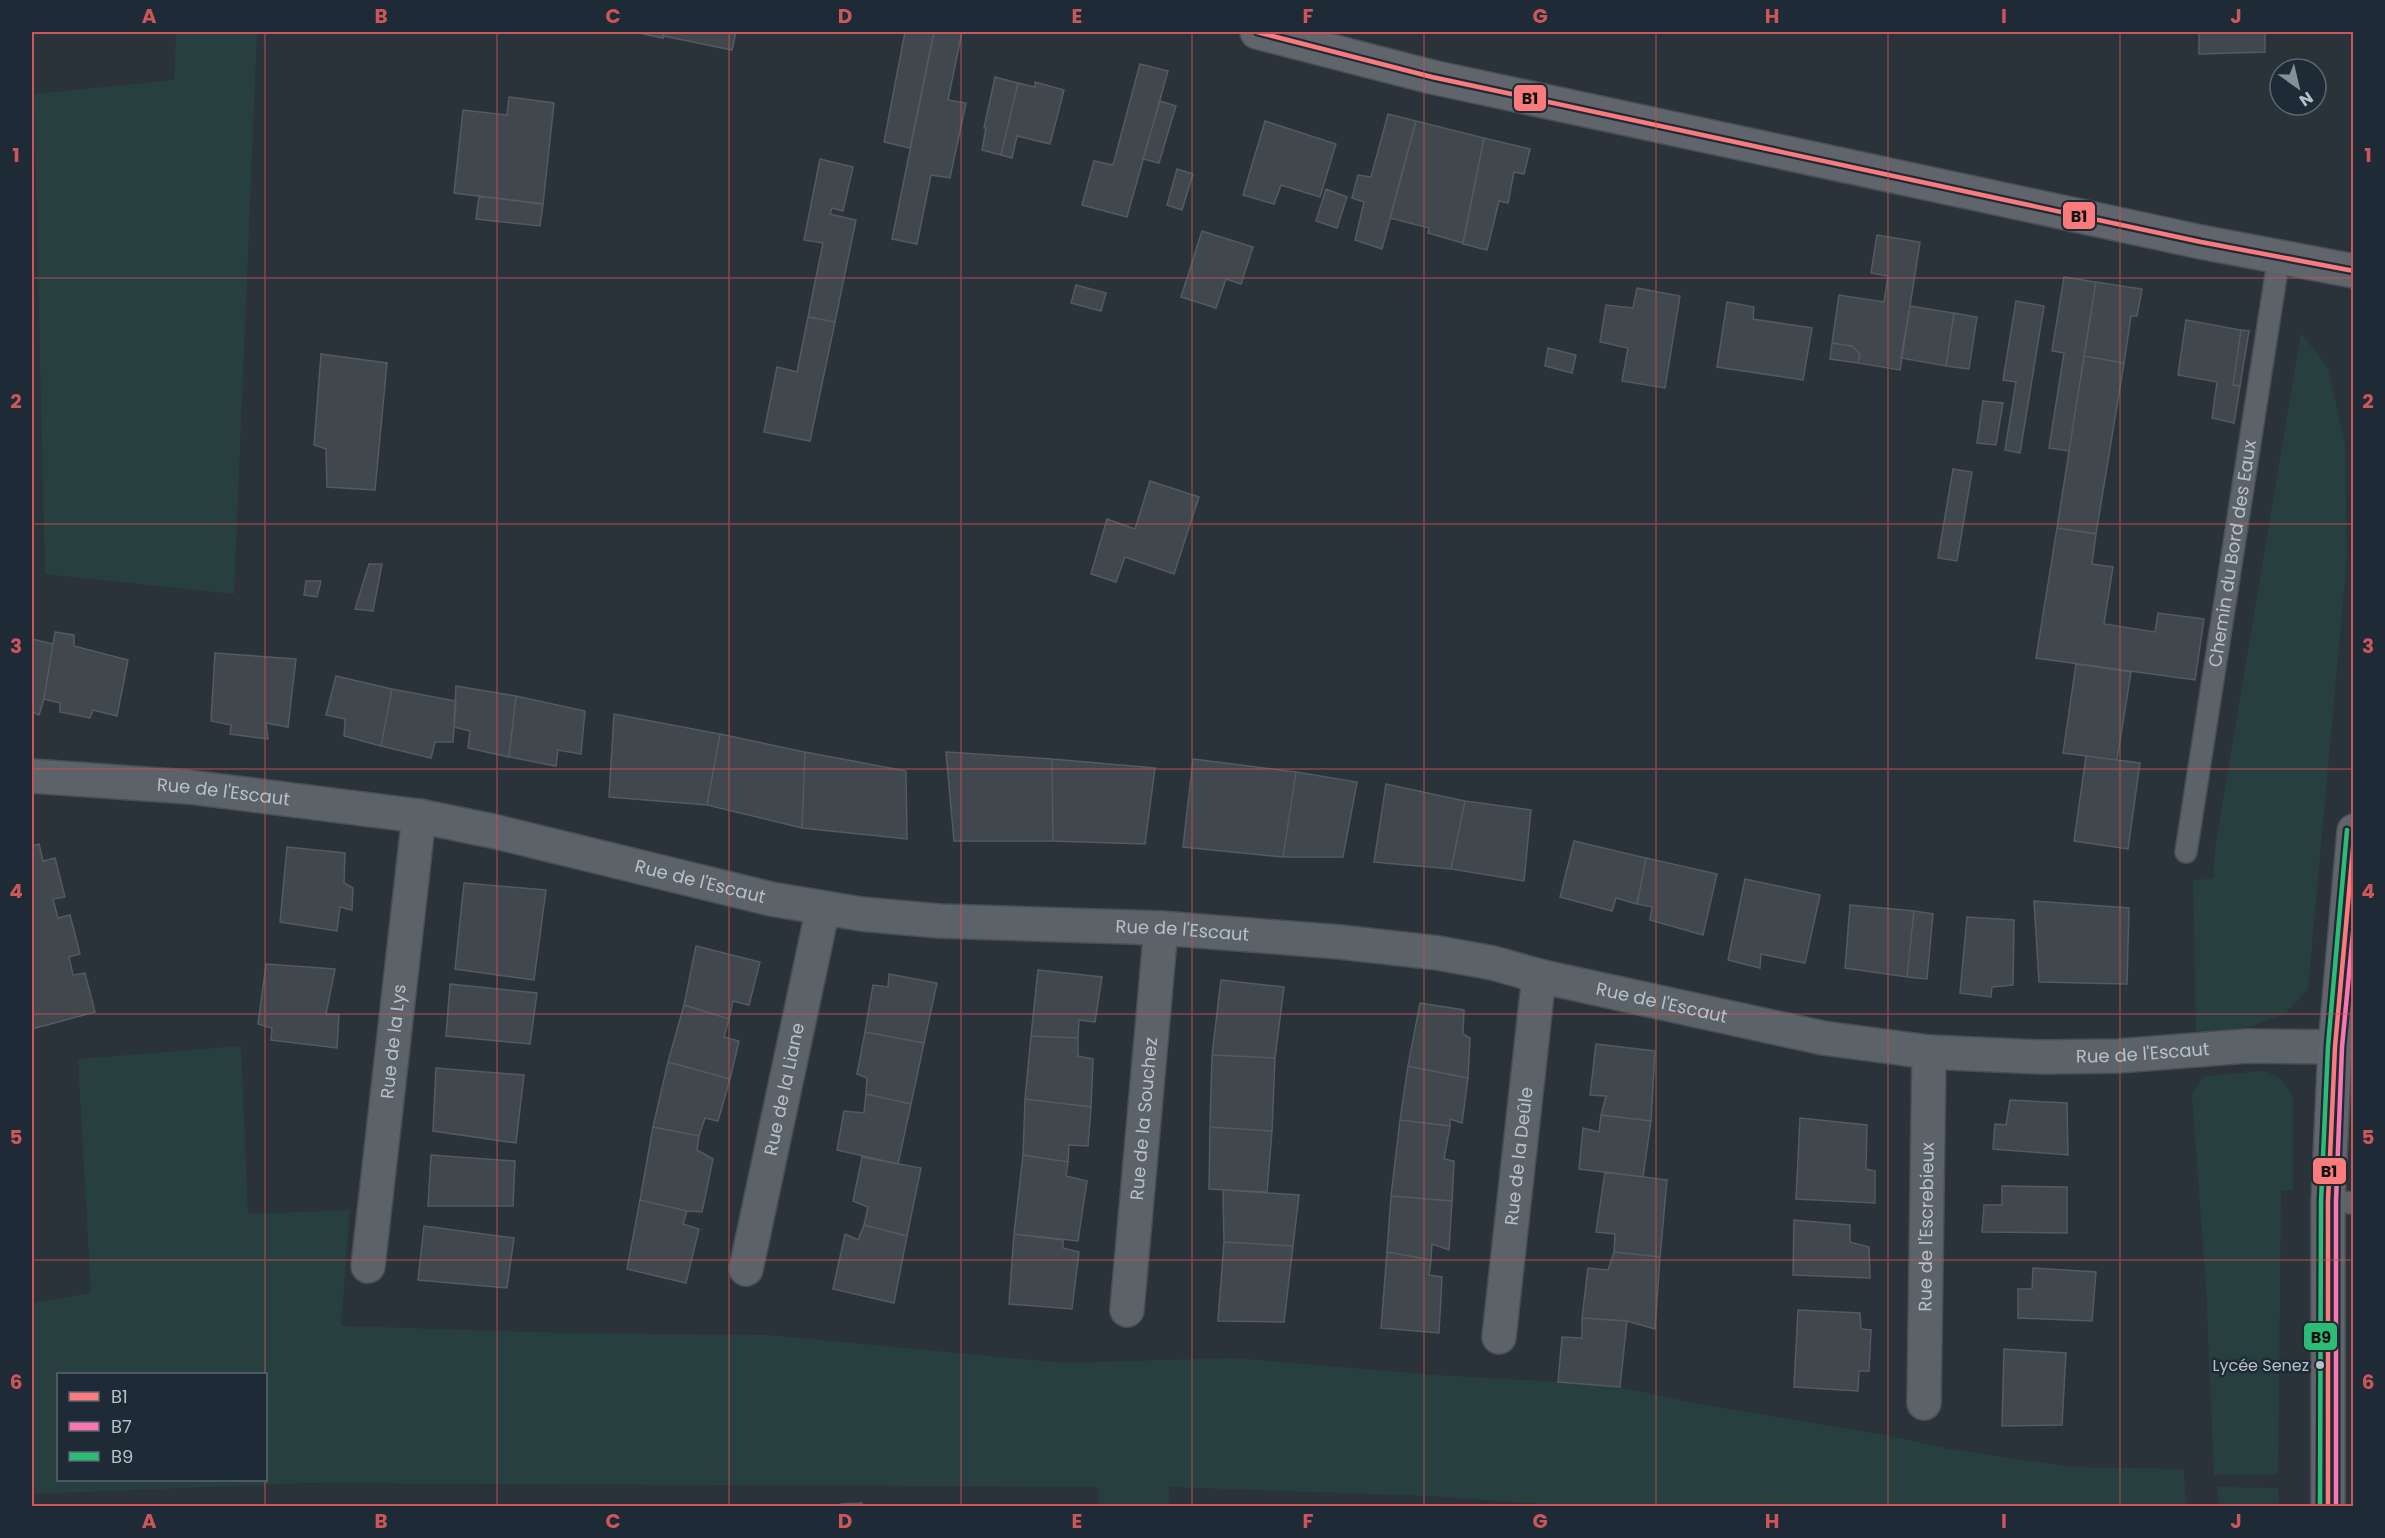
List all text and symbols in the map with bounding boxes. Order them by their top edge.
text: A [142,2,157,30]
text: B [374,2,388,30]
text: C [605,2,621,30]
text: D [838,2,852,30]
text: E [1072,2,1082,30]
text: F [1303,2,1314,30]
text: G [1532,2,1548,30]
text: H [1765,2,1779,30]
text: I [2001,2,2007,30]
text: J [2230,2,2242,30]
north arrow [2268,57,2328,117]
line badge: B1 [1513,84,1547,112]
text: N [2295,86,2318,112]
text: B1 [1522,87,1538,110]
text: 1 [12,141,20,169]
text: 1 [2364,141,2372,169]
line badge: B1 [2062,201,2096,230]
text: B1 [2071,205,2087,228]
text: 2 [10,387,22,415]
text: 2 [2362,387,2374,415]
street label: Chemin du Bord des Eaux [2202,438,2262,669]
text: 3 [10,632,22,660]
text: 3 [2362,632,2374,660]
street label: Rue de l'Escaut [156,772,291,812]
street label: Rue de l'Escaut [632,853,768,909]
text: 4 [9,877,23,905]
text: 4 [2361,877,2375,905]
street label: Rue de l'Escaut [1115,914,1250,947]
street label: Rue de l'Escaut [1594,976,1730,1029]
street label: Rue de la Lys [374,983,412,1100]
street label: Rue de la Liane [758,1020,810,1158]
street label: Rue de la Souchez [1124,1036,1163,1201]
street label: Rue de l'Escaut [2076,1036,2210,1069]
street label: Rue de la Deûle [1498,1086,1539,1227]
text: 5 [10,1123,23,1151]
text: 5 [2362,1123,2375,1151]
street label: Rue de l'Escrebieux [1912,1142,1940,1312]
line badge: B1 [2312,1157,2347,1185]
text: B1 [2321,1160,2337,1183]
line badge: B9 [2303,1322,2338,1351]
text: B9 [2311,1326,2331,1349]
place label: Lycée Senez [2213,1354,2309,1377]
marker: Lycée Senez [2314,1359,2326,1371]
text: 6 [10,1368,22,1396]
text: 6 [2362,1368,2374,1396]
legend [57,1373,267,1481]
text: B1 [111,1384,128,1409]
text: B7 [111,1414,132,1439]
text: B9 [111,1444,133,1469]
text: A [142,1507,157,1535]
text: B [374,1507,388,1535]
text: C [605,1507,621,1535]
text: D [838,1507,852,1535]
text: E [1072,1507,1082,1535]
text: F [1303,1507,1314,1535]
text: G [1532,1507,1548,1535]
text: H [1765,1507,1779,1535]
text: I [2001,1507,2007,1535]
text: J [2230,1507,2242,1535]

